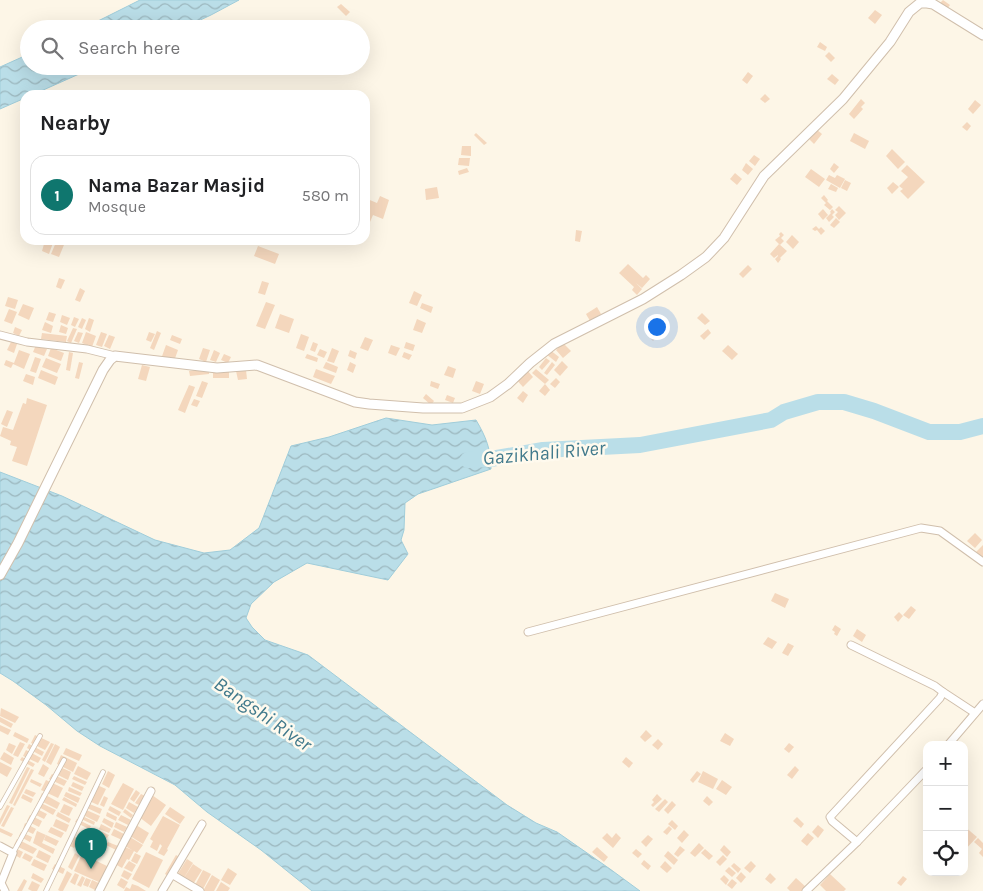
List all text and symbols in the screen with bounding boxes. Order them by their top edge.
search box [20,20,370,75]
icon: search [38,34,66,62]
text: Search here [78,37,180,59]
text: Nearby [40,111,110,135]
text: Nama Bazar Masjid [88,175,265,197]
text: 1 [54,186,60,205]
text: 580 m [302,186,349,205]
text: Mosque [88,197,146,216]
your location [644,314,670,340]
water label: Gazikhali River [482,436,607,470]
water label: Bangshi River [210,672,317,757]
map controls [923,741,968,876]
button: + [923,741,968,786]
button: − [923,786,968,831]
pin: 1 [75,828,107,869]
button: locate [923,831,968,876]

